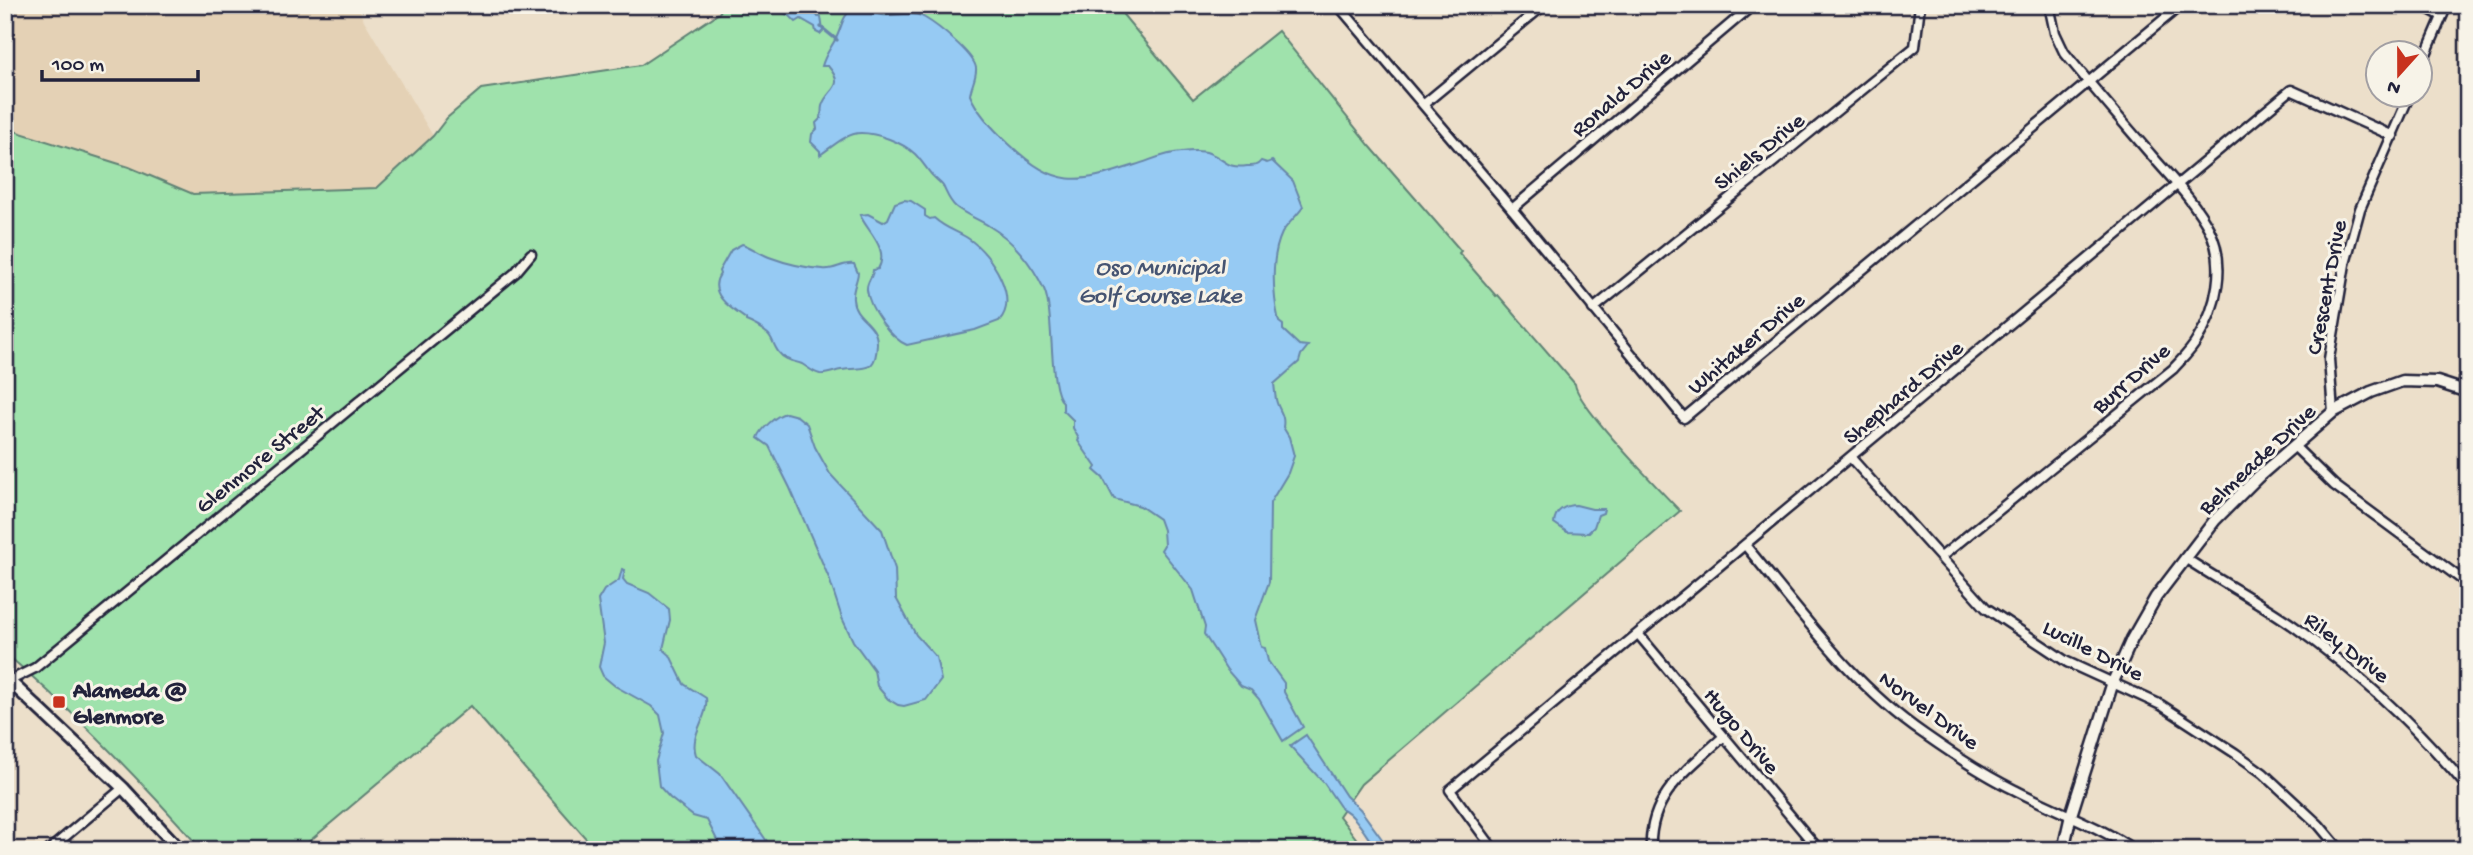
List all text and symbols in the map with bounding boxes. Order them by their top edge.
scale bar [42,38,198,82]
north arrow [2364,38,2434,108]
street label: Ronald Drive [1567,44,1678,144]
text: 100 m [51,54,104,79]
text: N [2384,74,2404,100]
street label: Shiels Drive [1709,107,1812,198]
street label: Crescent Drive [2302,217,2355,357]
water label: Oso Municipal Golf Course Lake [1078,255,1243,312]
street label: Whitaker Drive [1683,287,1812,402]
street label: Shephard Drive [1839,335,1971,452]
street label: Burr Drive [2087,338,2178,421]
street label: Belmeade Drive [2193,399,2323,522]
street label: Glenmore Street [192,400,332,521]
street label: Riley Drive [2298,607,2395,691]
street label: Lucille Drive [2037,615,2148,690]
street label: Norvel Drive [1872,666,1984,758]
place label: Alameda @ Glenmore [72,679,187,732]
street label: Hugo Drive [1696,684,1785,782]
marker: Alameda @ Glenmore [51,694,67,710]

